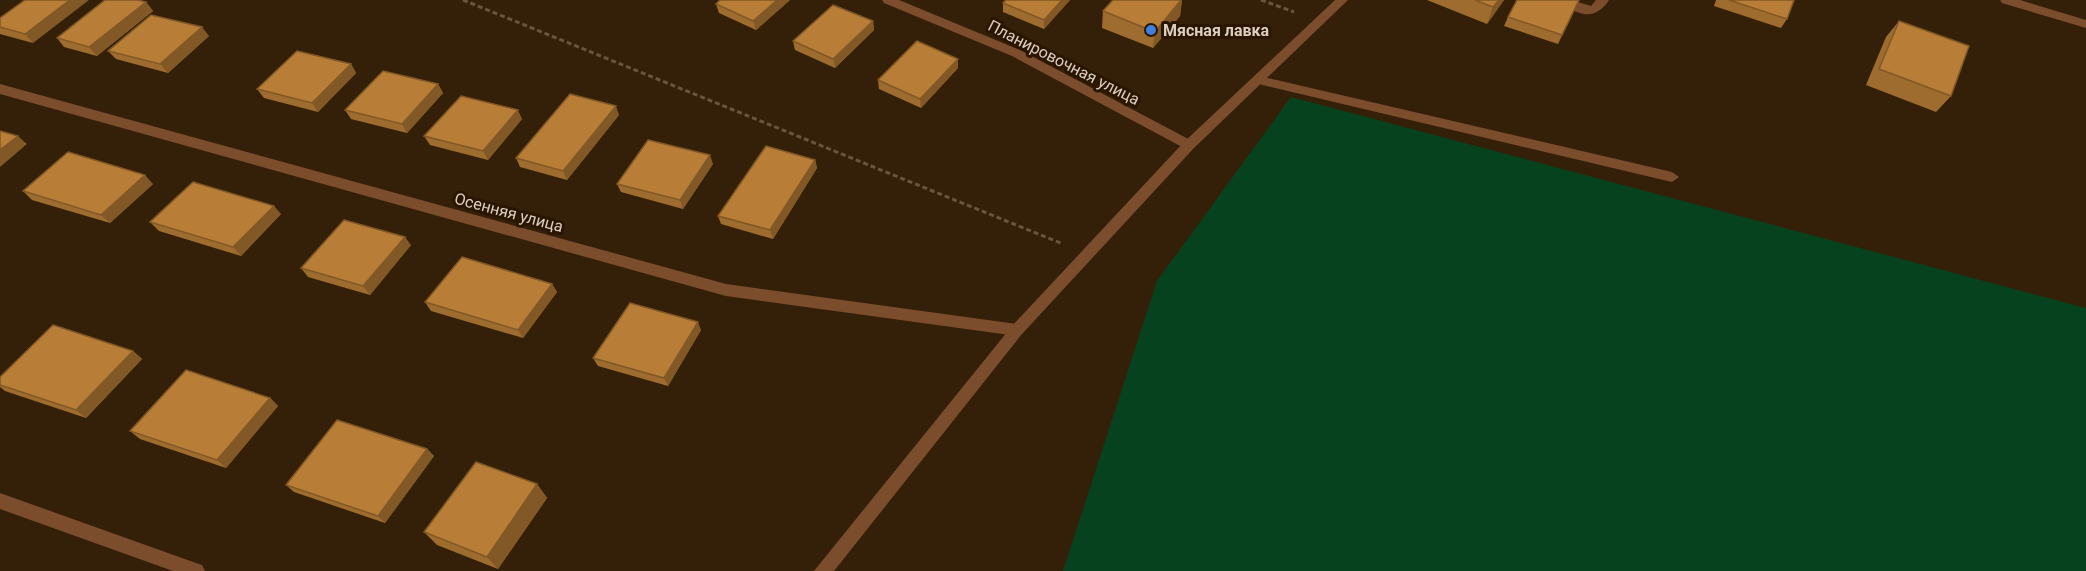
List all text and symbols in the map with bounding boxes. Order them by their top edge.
street label: Планировочная улица [985,16,1143,109]
place label: Мясная лавка [1163,21,1270,40]
marker: Мясная лавка [1144,23,1158,37]
street label: Осенняя улица [452,189,565,236]

